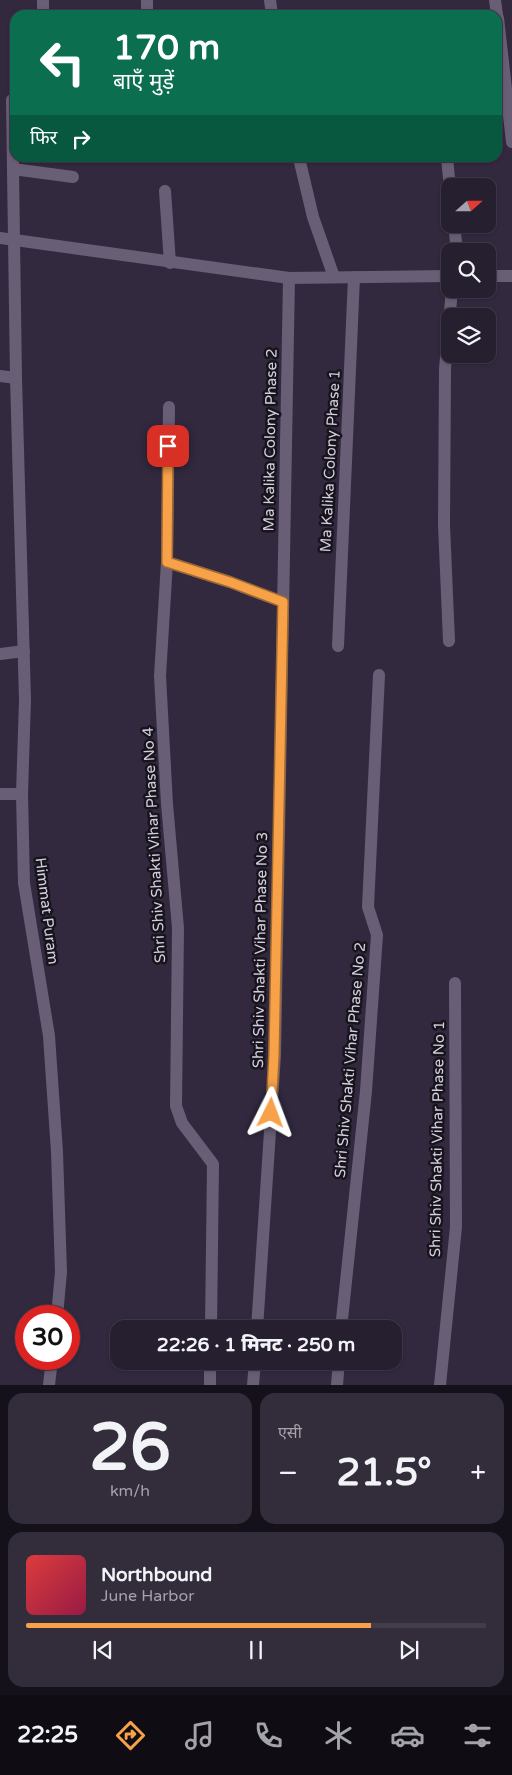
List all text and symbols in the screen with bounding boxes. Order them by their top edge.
text: 170 m [113,27,220,69]
icon: left [30,30,95,95]
text: बाएँ मुड़ें [113,69,174,95]
icon: right [67,125,95,153]
text: फिर [30,127,57,149]
north arrow [441,178,496,232]
map controls [441,178,496,363]
button: search [441,243,496,298]
button: layers [441,308,496,363]
street label: Ma Kalika Colony Phase 2 [259,348,281,532]
street label: Ma Kalika Colony Phase 1 [316,369,344,553]
pin [147,425,189,467]
icon: arrive [154,432,182,460]
street label: Shri Shiv Shakti Vihar Phase No 4 [139,727,169,963]
street label: Shri Shiv Shakti Vihar Phase No 3 [249,832,271,1068]
street label: Himmat Puram [32,857,62,965]
street label: Shri Shiv Shakti Vihar Phase No 2 [331,942,369,1178]
street label: Shri Shiv Shakti Vihar Phase No 1 [426,1021,448,1257]
position arrow [244,1086,296,1138]
speed limit sign: 30 [15,1305,80,1370]
text: 22:26 · 1 मिनट · 250 m [157,1334,355,1356]
text: 26 [89,1409,171,1488]
text: एसी [278,1423,302,1443]
text: 21.5° [337,1450,432,1496]
text: − [278,1456,298,1490]
text: + [470,1456,486,1490]
text: km/h [110,1481,150,1501]
text: Northbound [101,1564,212,1586]
text: June Harbor [101,1586,194,1606]
icon: previous [89,1636,117,1664]
icon: pause [242,1636,270,1664]
icon: next [395,1636,423,1664]
icon: directions [113,1718,148,1753]
icon: music [182,1718,217,1753]
icon: phone [251,1718,286,1753]
icon: climate [321,1718,356,1753]
icon: car [390,1718,425,1753]
icon: filters [460,1718,495,1753]
text: 22:25 [17,1722,78,1748]

